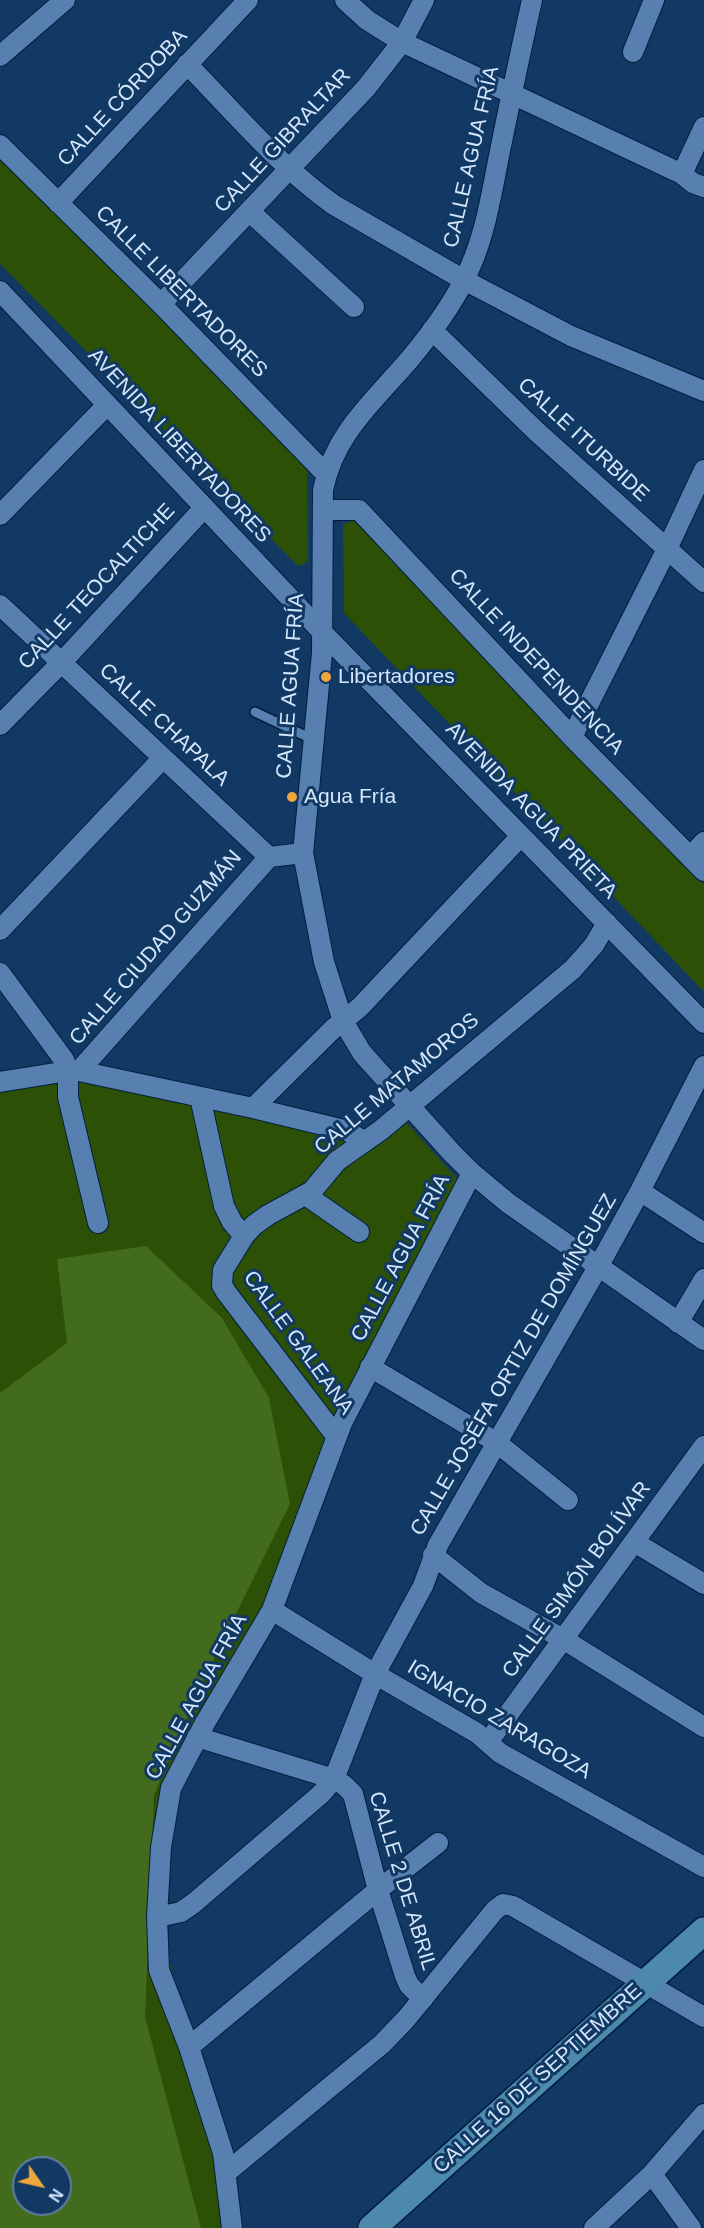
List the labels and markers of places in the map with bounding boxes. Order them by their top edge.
place label: Libertadores [338,664,455,690]
marker: Libertadores [319,670,333,684]
place label: Agua Fría [304,784,396,810]
marker: Agua Fría [285,790,299,804]

